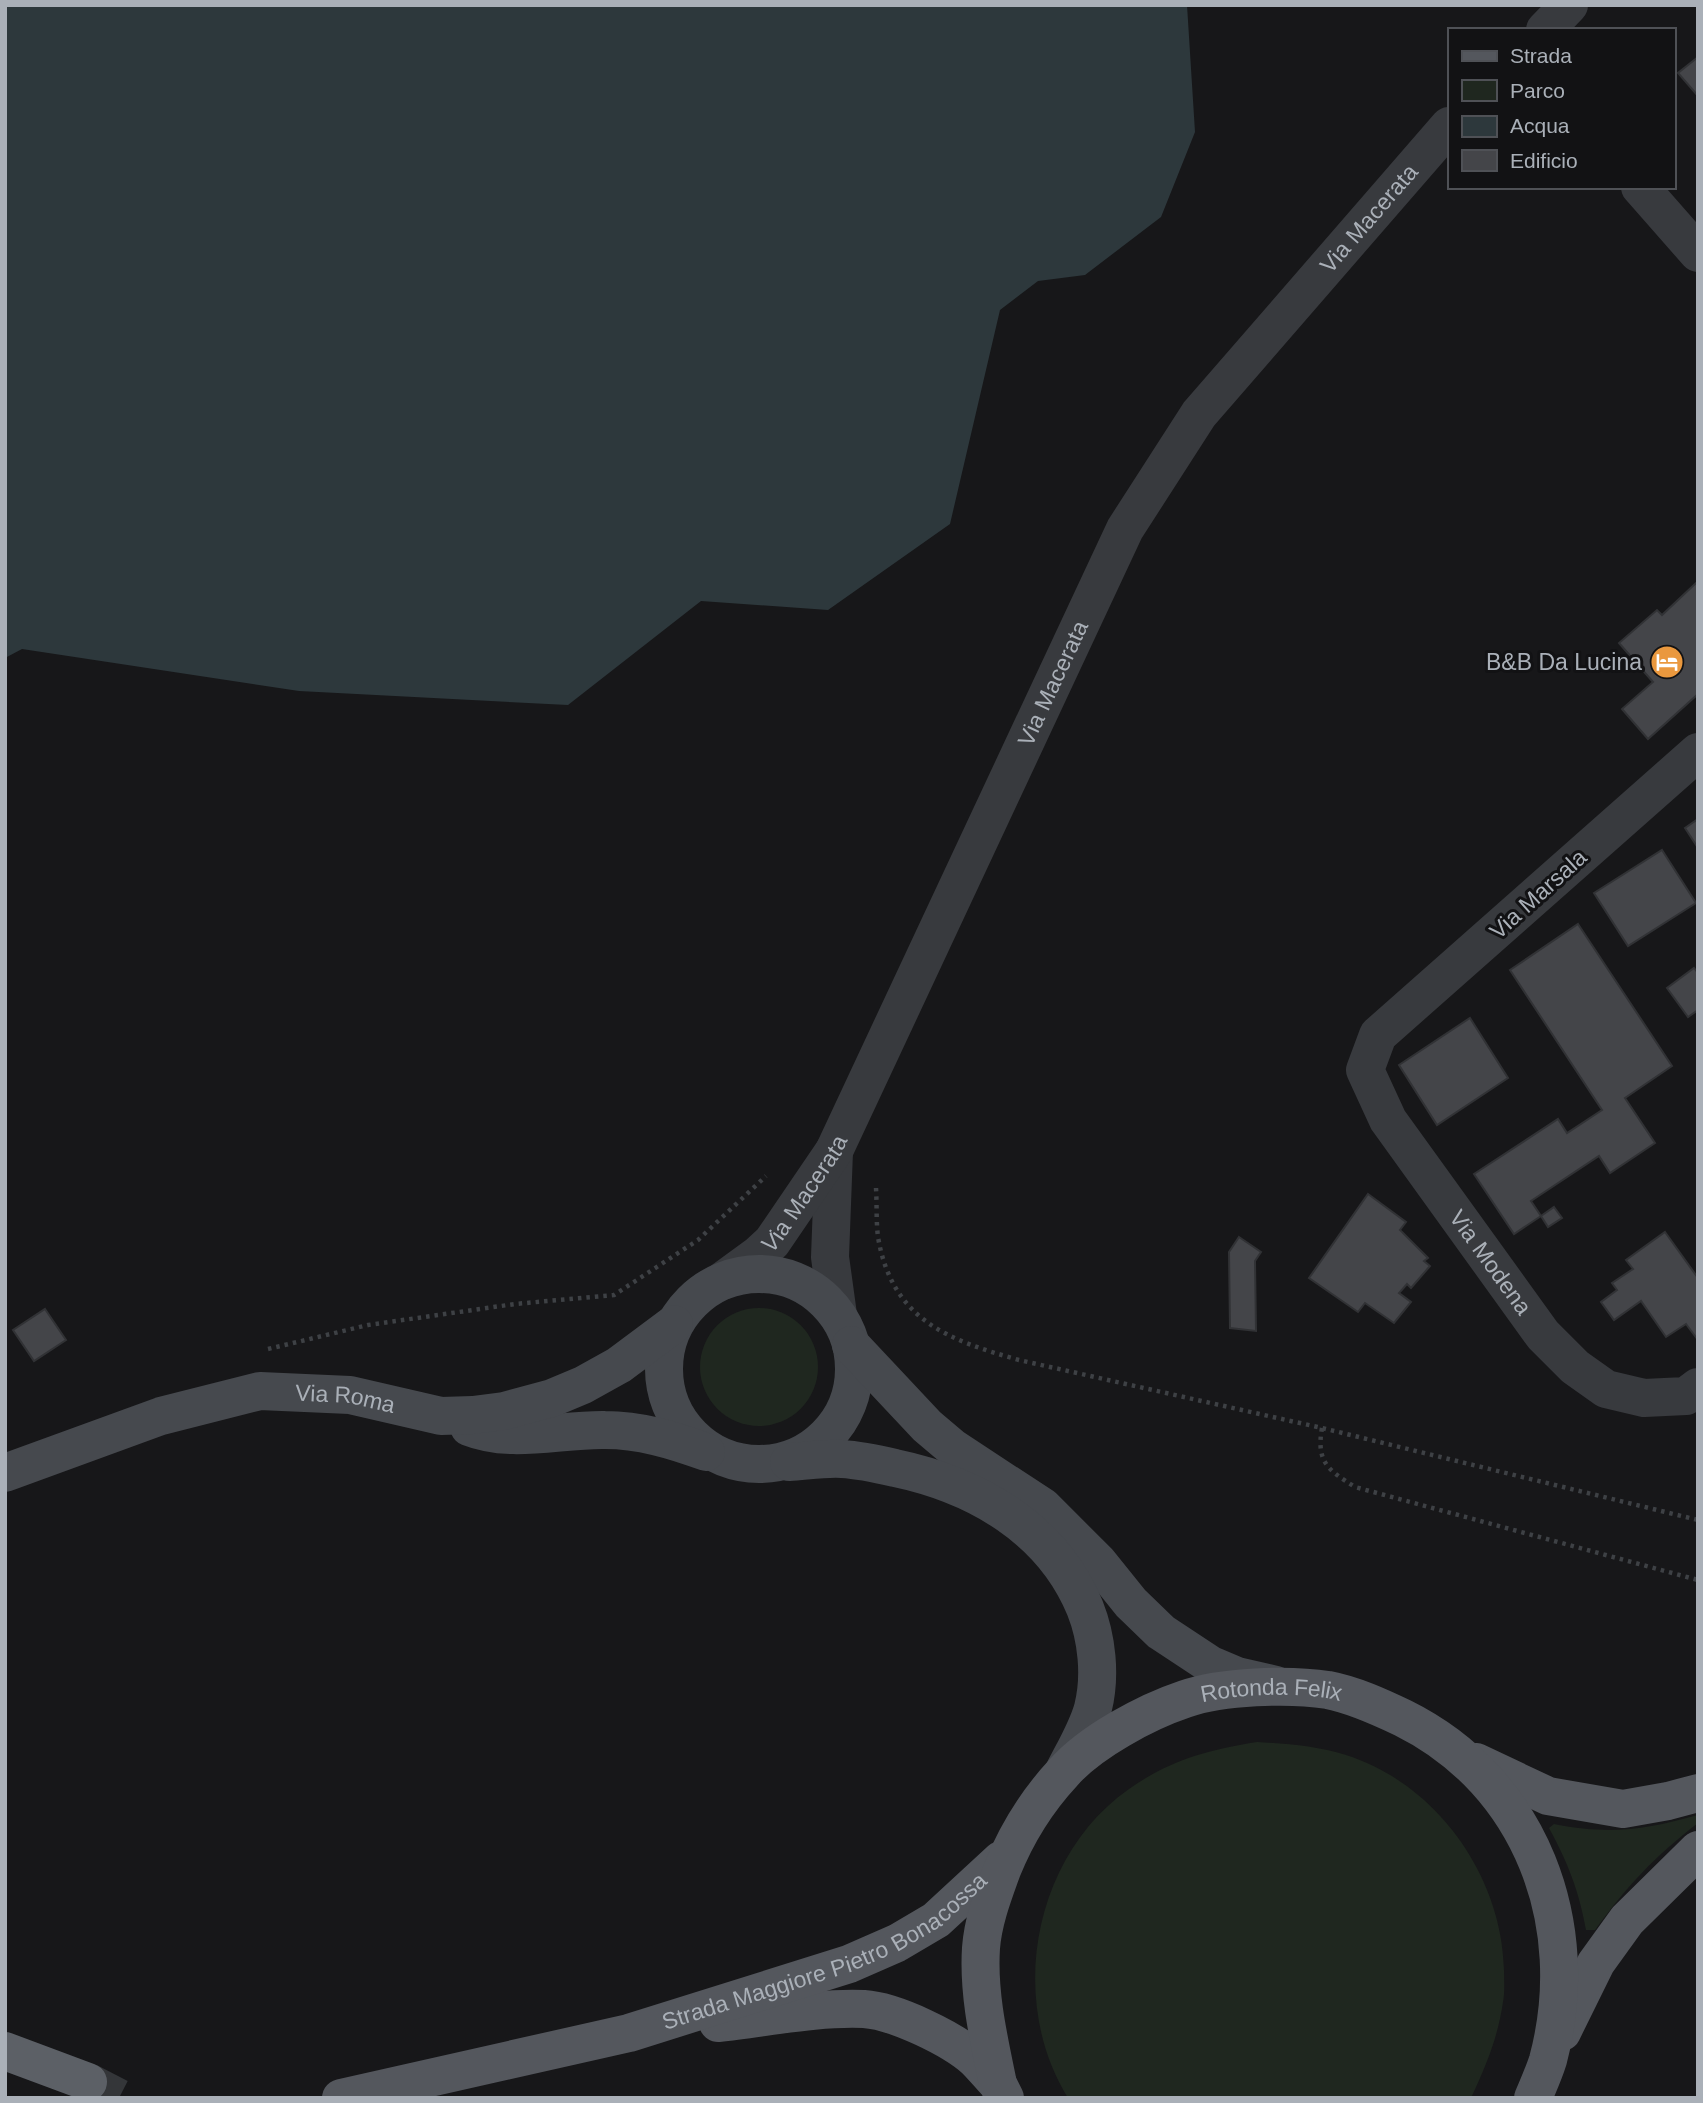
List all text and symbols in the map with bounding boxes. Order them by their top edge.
legend [1448,28,1675,189]
text: Strada [1510,44,1572,67]
text: Parco [1510,79,1565,102]
text: Acqua [1510,114,1570,137]
text: Edificio [1510,149,1578,172]
street label: Via Macerata [1315,159,1423,278]
street label: Via Macerata [1012,616,1093,750]
hotel icon: B&B Da Lucina [1648,643,1686,681]
place label: B&B Da Lucina [1486,649,1642,675]
street label: Via Marsala [1484,844,1592,944]
street label: Via Macerata [757,1131,853,1258]
street label: Via Modena [1444,1205,1537,1320]
street label: Via Roma [295,1380,398,1418]
street label: Rotonda Felix [1198,1674,1346,1707]
street label: Strada Maggiore Pietro Bonacossa [659,1867,992,2035]

